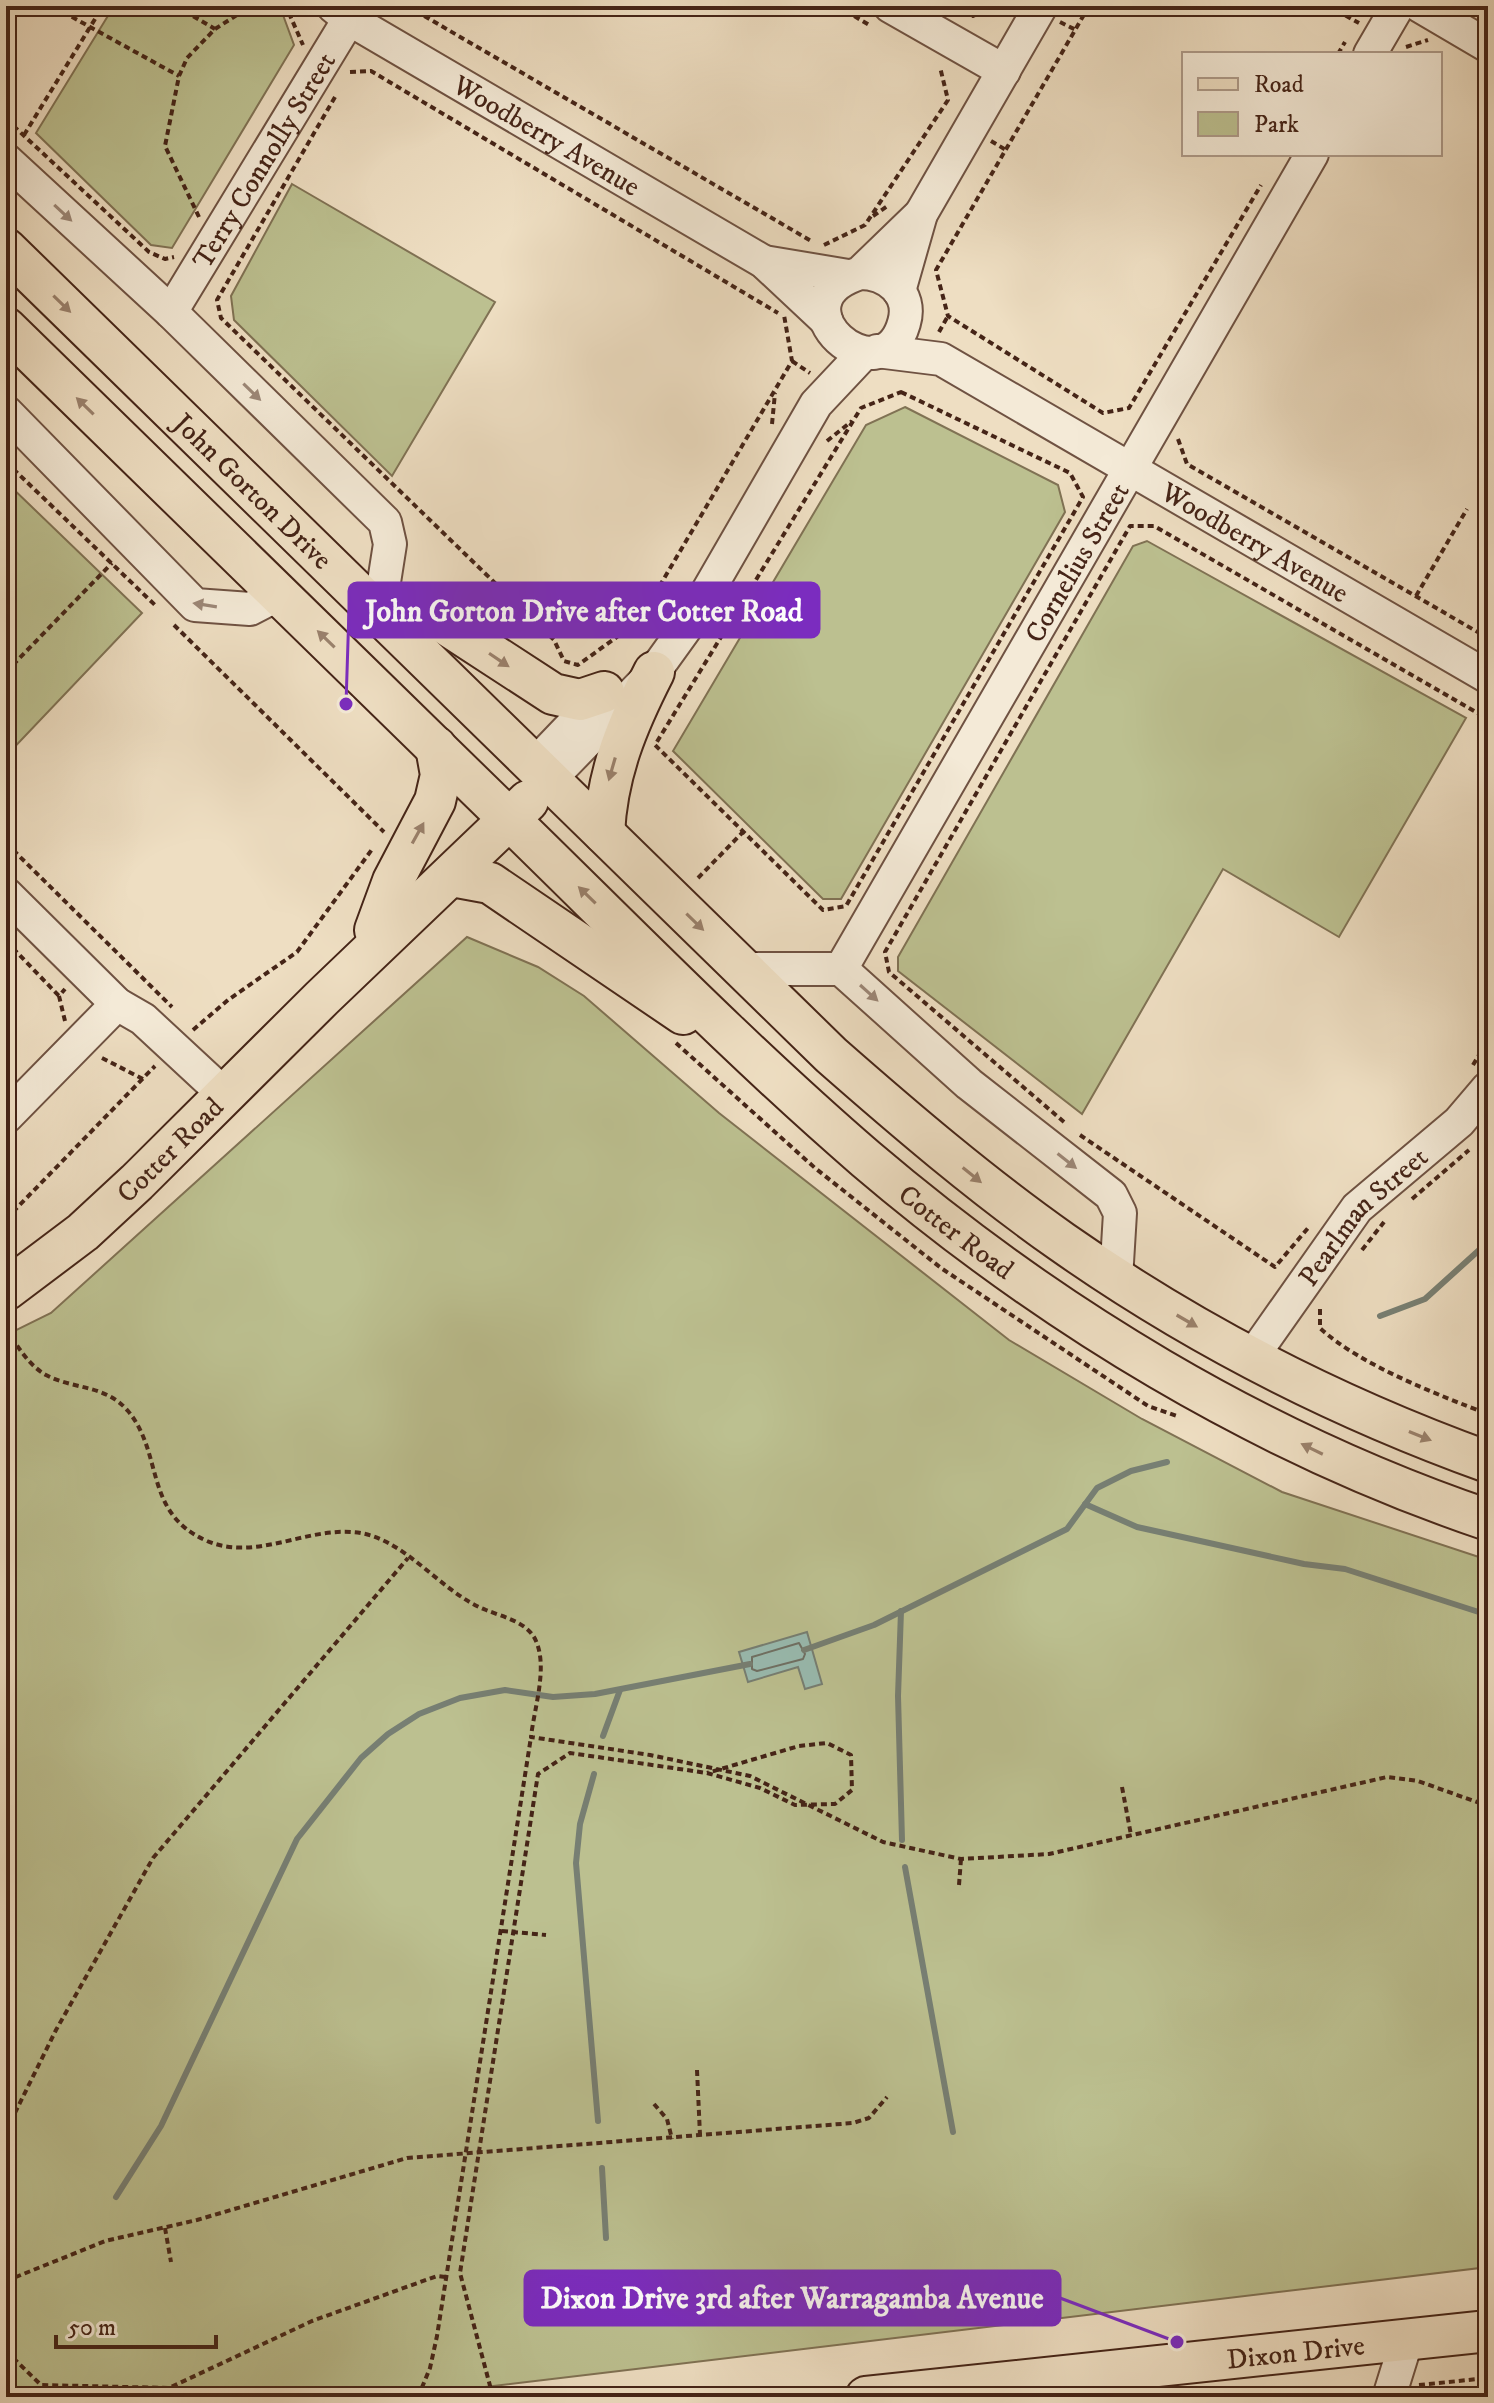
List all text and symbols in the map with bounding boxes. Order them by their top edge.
street label: Terry Connolly Street [186,46,344,275]
legend [1182,52,1442,156]
street label: Woodberry Avenue [445,67,646,205]
text: Road [1254,70,1304,100]
text: Park [1254,110,1299,140]
one-way arrow [54,203,73,221]
one-way arrow [52,294,71,313]
one-way arrow [242,382,261,400]
one-way arrow [76,397,95,415]
street label: John Gorton Drive [163,404,339,577]
street label: Woodberry Avenue [1154,474,1355,611]
street label: Cornelius Street [1017,476,1138,649]
callout: John Gorton Drive after Cotter Road [349,583,819,637]
text: John Gorton Drive after Cotter Road [362,594,804,631]
one-way arrow [193,598,218,611]
one-way arrow [317,631,336,649]
one-way arrow [488,652,510,666]
one-way arrow [606,756,618,781]
one-way arrow [411,822,425,844]
one-way arrow [578,886,597,904]
one-way arrow [686,913,705,931]
one-way arrow [859,984,878,1002]
street label: Cotter Road [110,1090,231,1211]
street label: Pearlman Street [1291,1140,1436,1294]
one-way arrow [1057,1152,1077,1169]
one-way arrow [962,1166,983,1183]
street label: Cotter Road [891,1177,1020,1288]
one-way arrow [1176,1314,1198,1328]
one-way arrow [1408,1430,1432,1443]
one-way arrow [1301,1442,1324,1455]
callout: Dixon Drive 3rd after Warragamba Avenue [525,2271,1060,2325]
text: Dixon Drive 3rd after Warragamba Avenue [540,2281,1044,2318]
scale bar [56,2299,216,2349]
text: 50 m [68,2313,116,2343]
street label: Dixon Drive [1225,2328,1366,2378]

